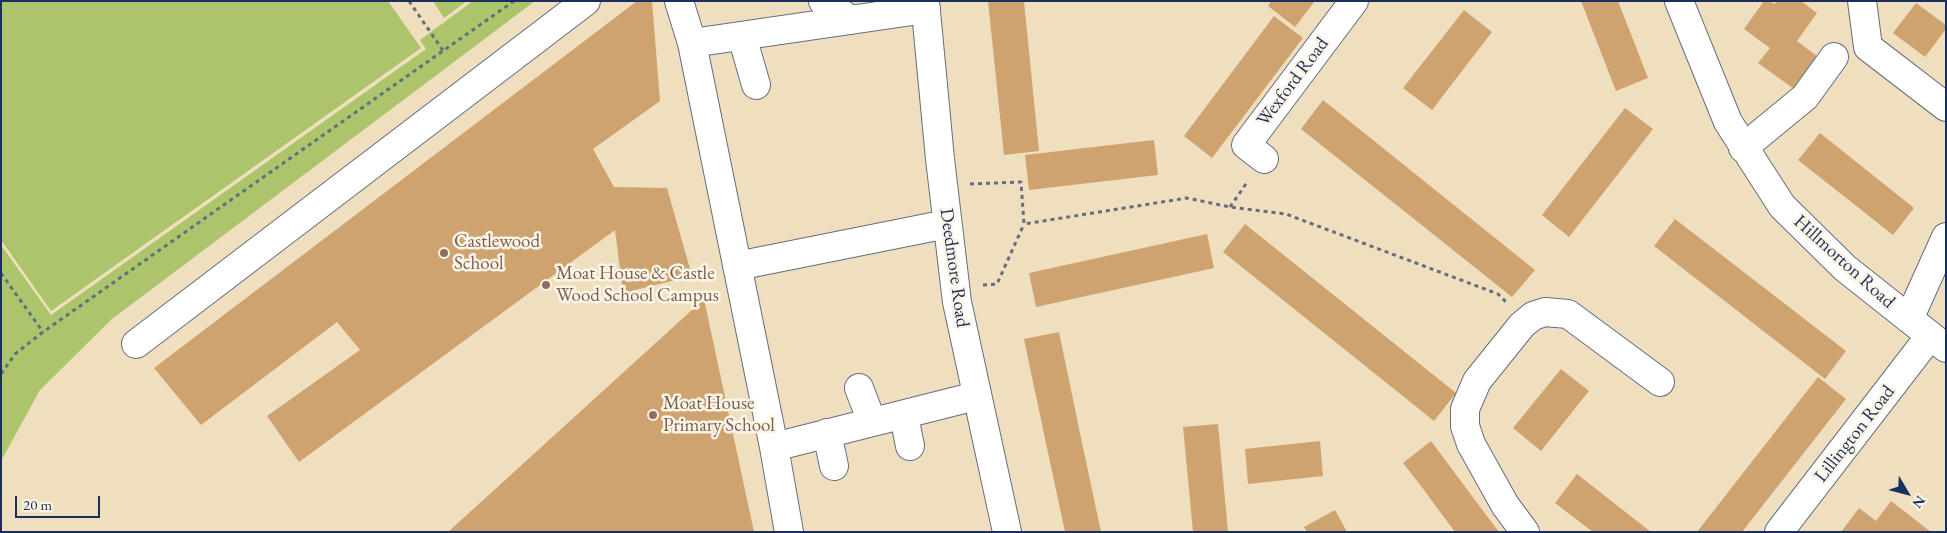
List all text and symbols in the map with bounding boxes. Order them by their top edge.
street label: Wexford Road [1252,33,1334,131]
street label: Deedmore Road [934,207,974,329]
street label: Hillmorton Road [1789,210,1899,314]
place label: Castlewood School [454,231,540,275]
marker: Castlewood School [438,247,450,259]
place label: Moat House & Castle Wood School Campus [556,263,719,307]
marker: Moat House & Castle Wood School Campus [540,279,552,291]
street label: Lillington Road [1810,381,1900,487]
place label: Moat House Primary School [663,393,775,437]
marker: Moat House Primary School [647,409,659,421]
north arrow [1882,468,1932,518]
scale bar [18,486,102,518]
text: N [1908,492,1930,512]
text: 20 m [23,495,52,514]

